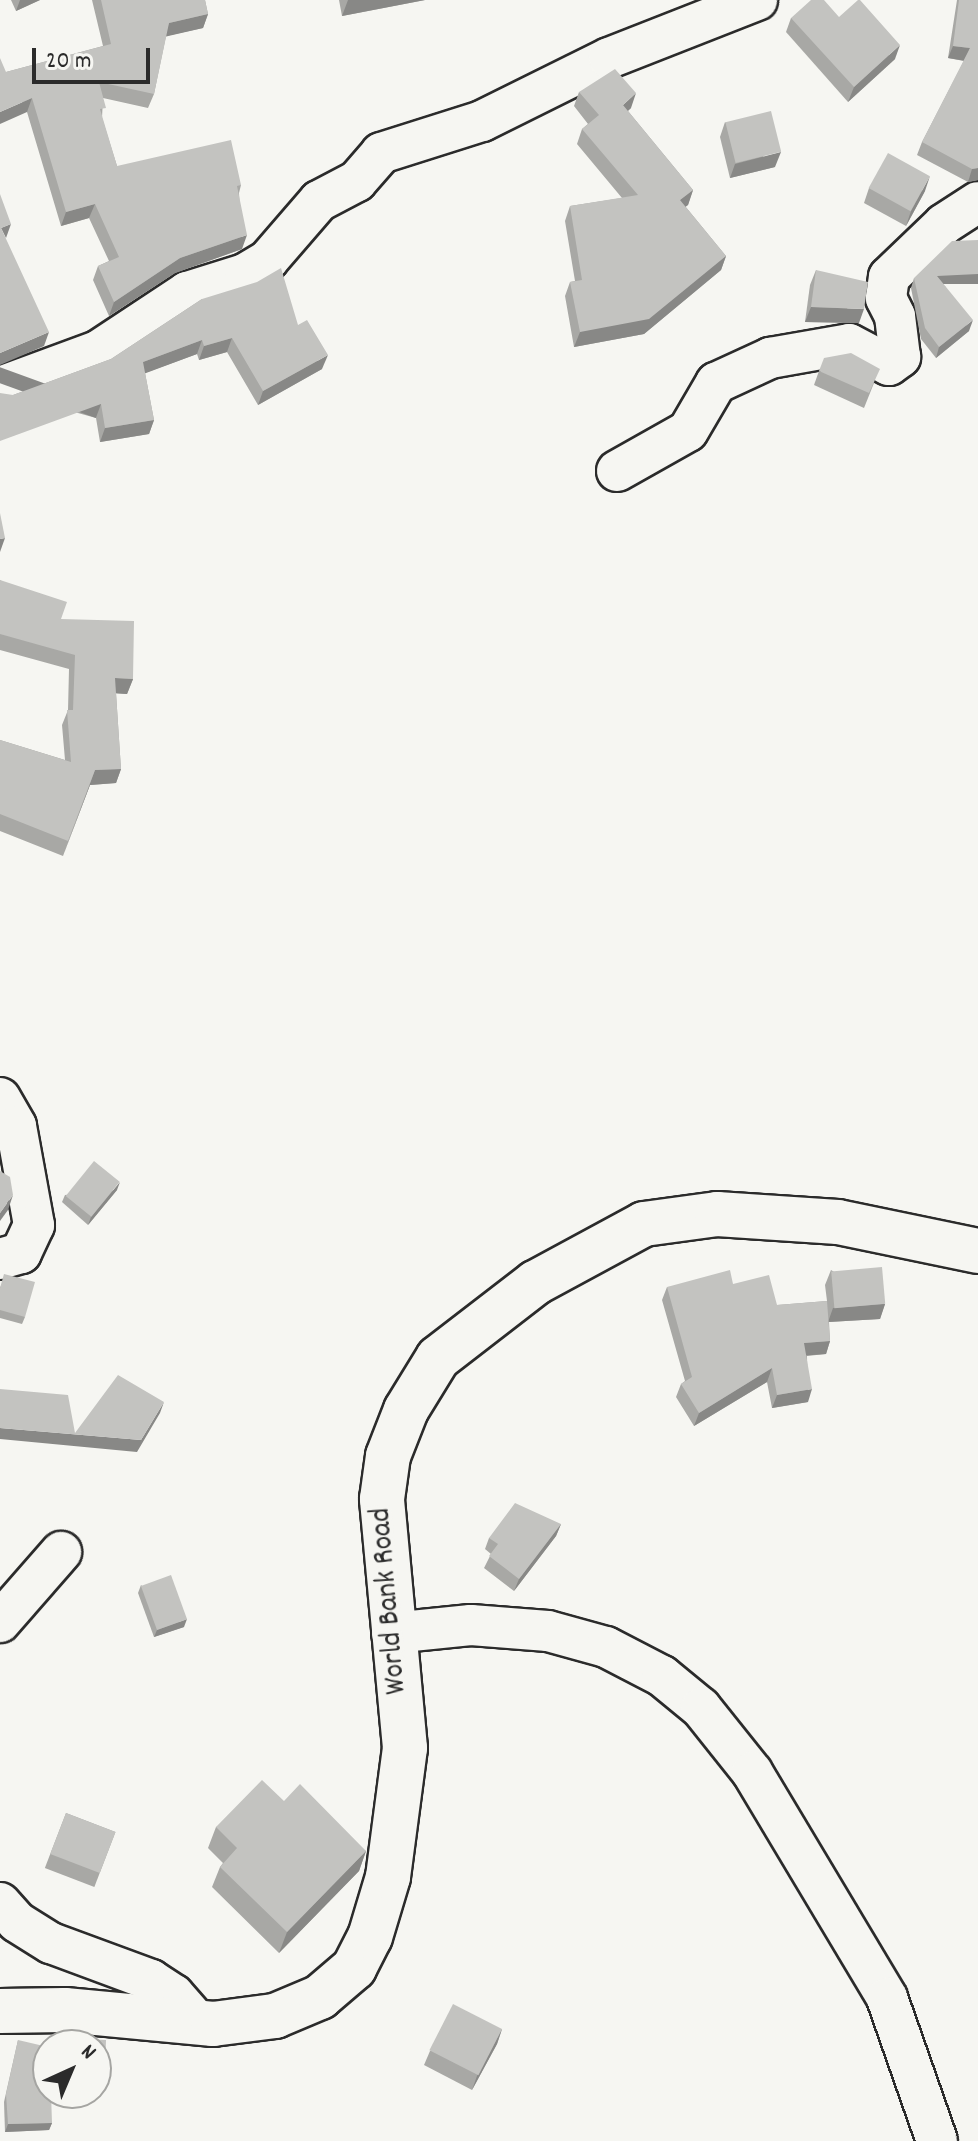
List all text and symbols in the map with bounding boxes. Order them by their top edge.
scale bar [36,32,154,82]
text: 20 m [46,45,92,79]
street label: World Bank Road [365,1506,417,1696]
north arrow [32,2029,112,2109]
text: N [73,2038,102,2068]

